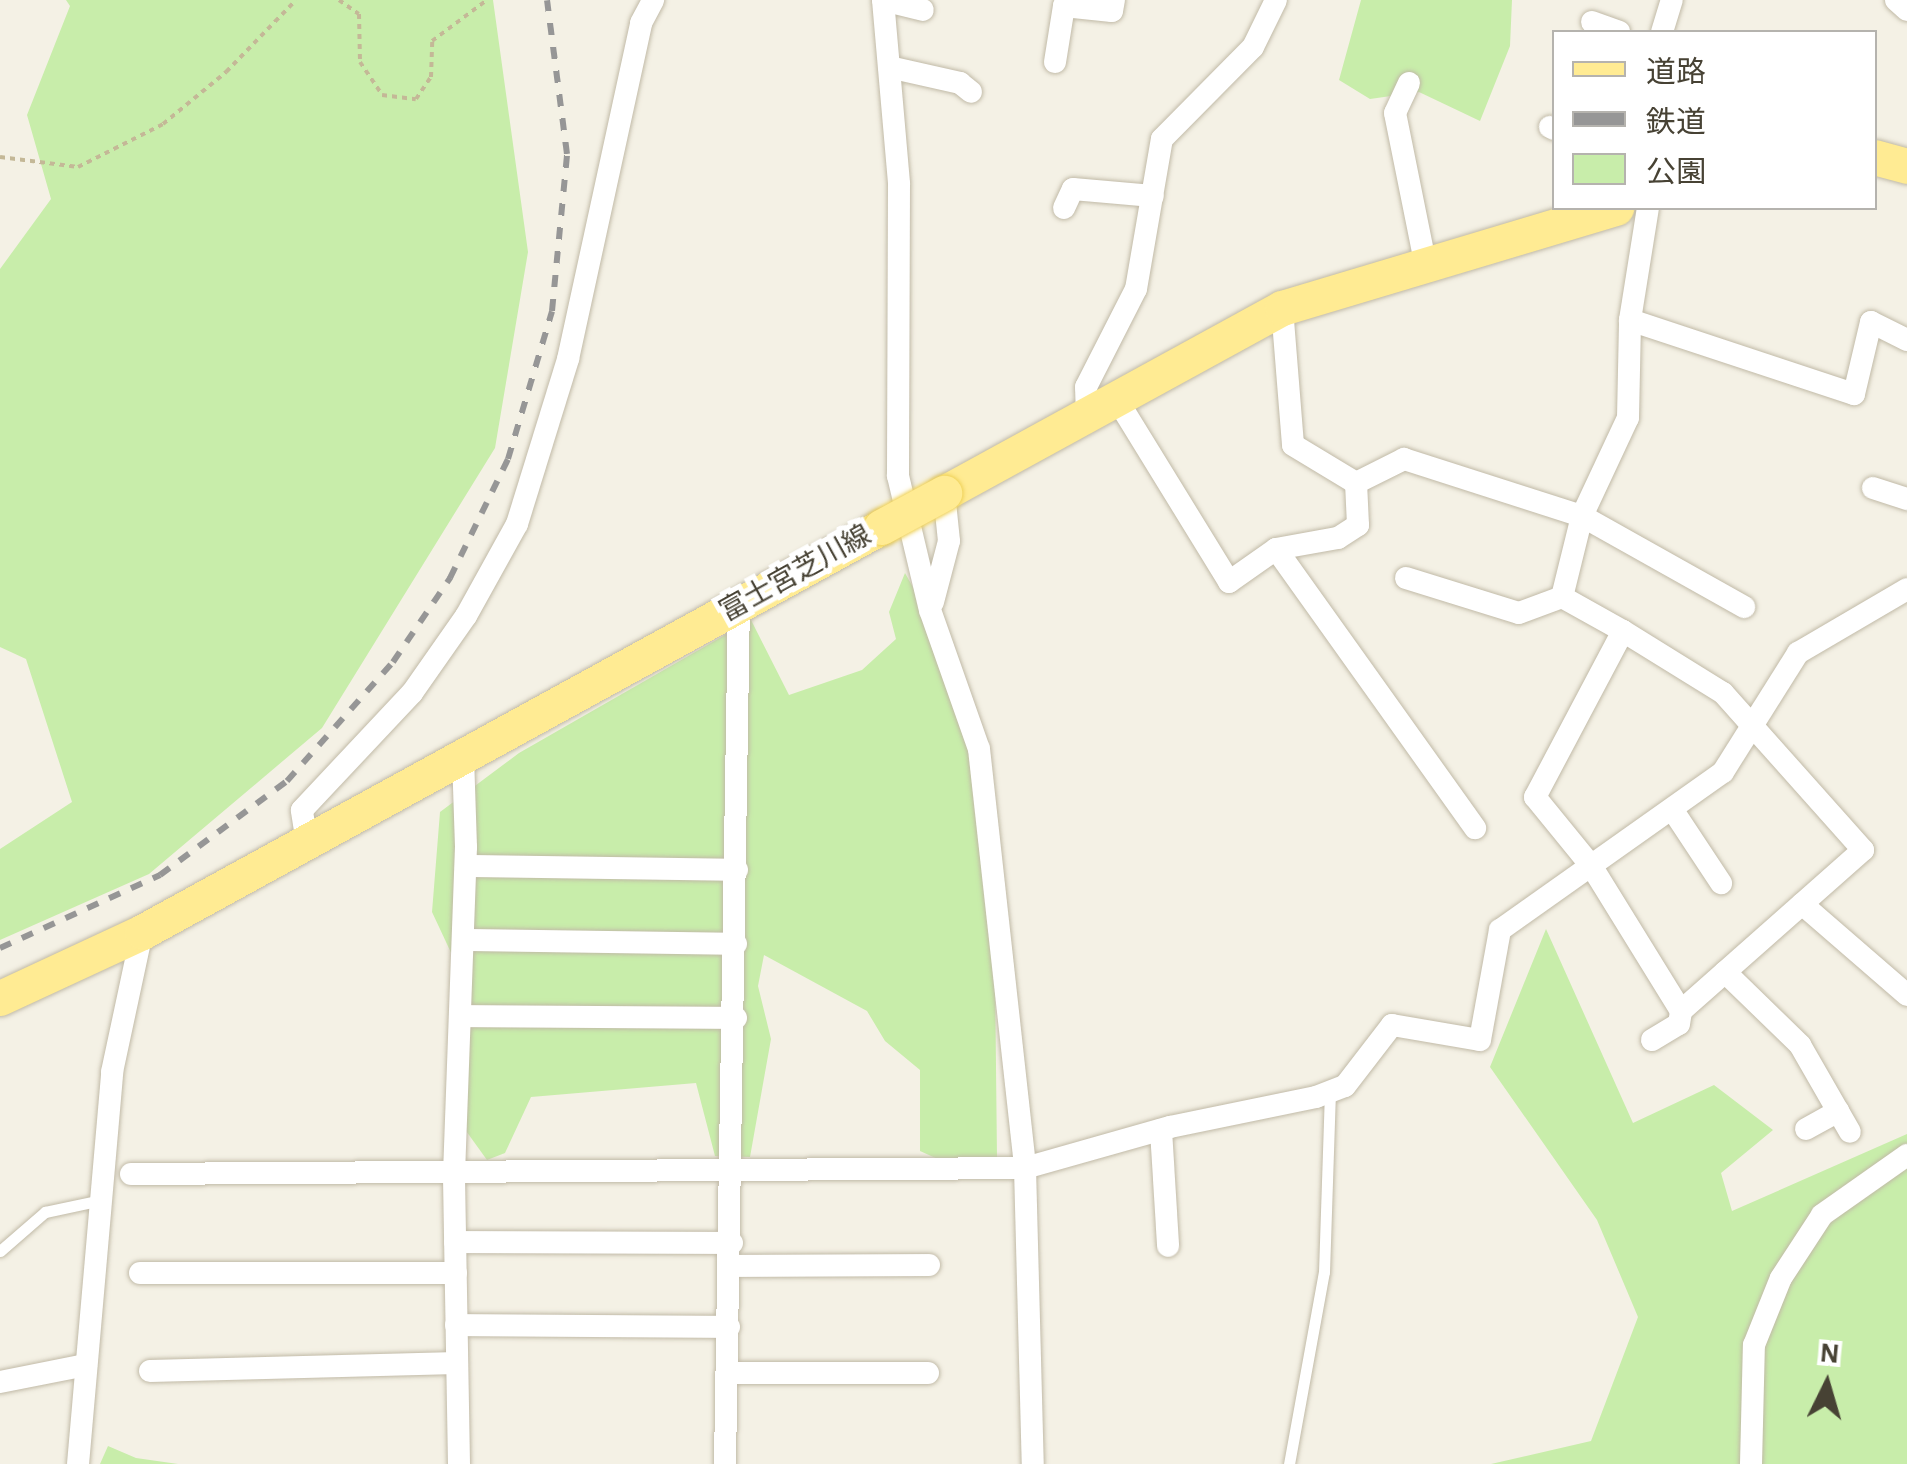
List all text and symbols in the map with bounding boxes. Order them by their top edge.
legend [1552,30,1877,210]
text: 道路 [1646,58,1706,88]
text: 鉄道 [1646,108,1706,138]
text: 公園 [1646,158,1706,188]
street label: 富士宮芝川線 [714,519,878,629]
north arrow [1777,1334,1877,1434]
text: N [1819,1339,1841,1369]

